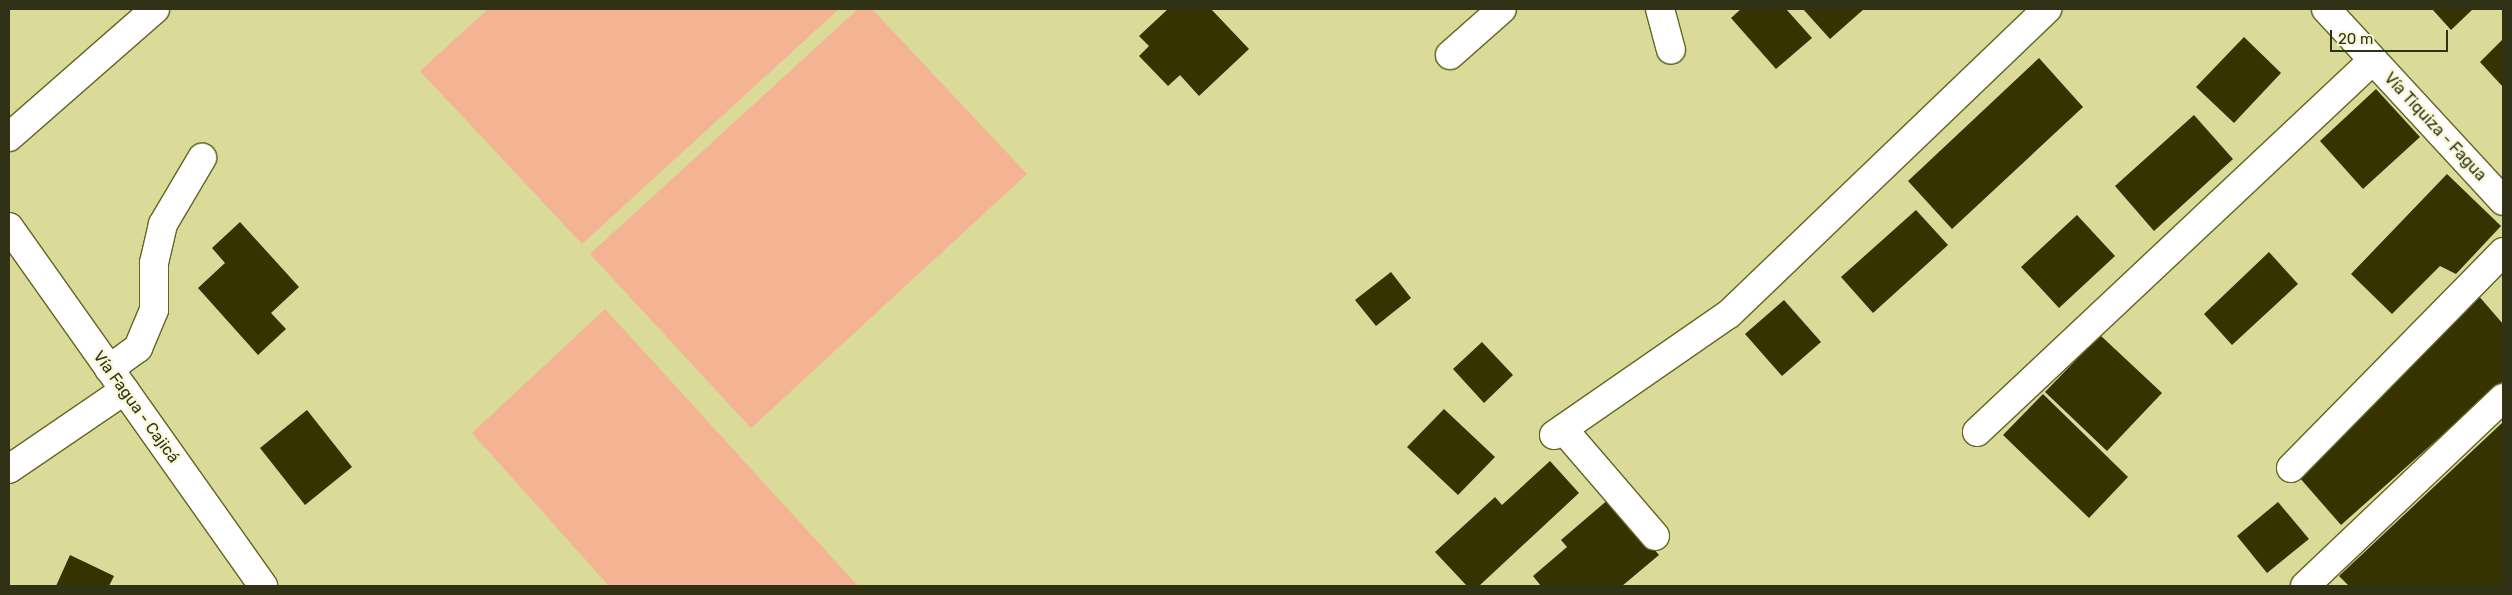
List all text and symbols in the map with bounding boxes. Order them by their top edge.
scale bar [2332,20,2450,52]
text: 20 m [2338,30,2373,48]
street label: Vía Tiquiza - Fagua [2380,69,2490,185]
street label: Vía Fagua - Cajicá [89,347,183,467]

